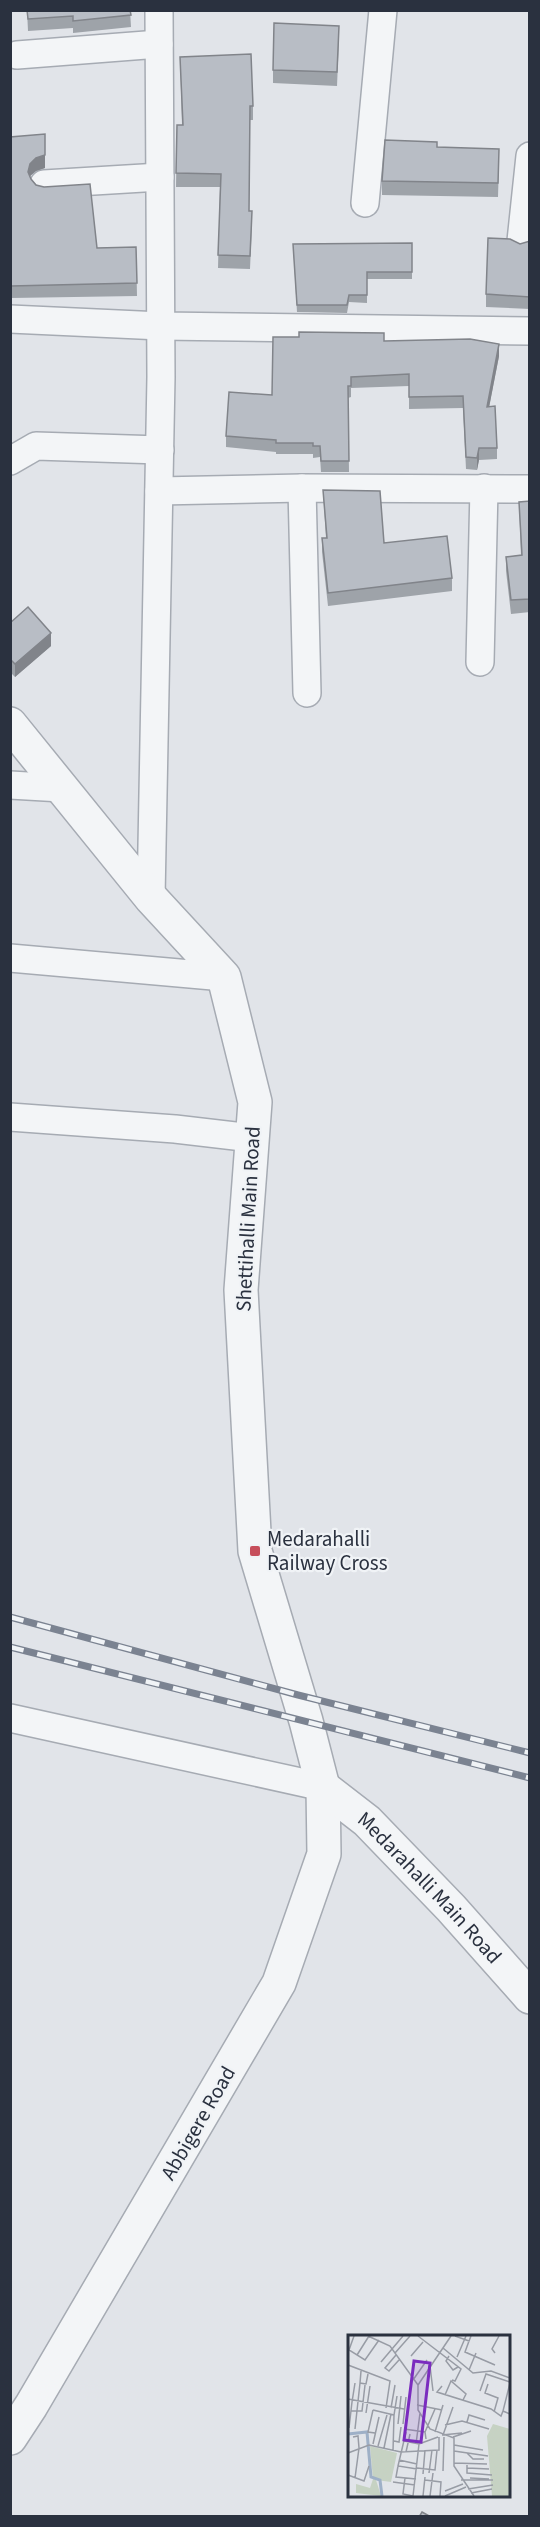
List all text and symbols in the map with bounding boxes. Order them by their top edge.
street label: Shettihalli Main Road [228,1126,268,1312]
place label: Medarahalli Railway Cross [267,1524,388,1578]
marker: Medarahalli Railway Cross [248,1544,262,1558]
street label: Medarahalli Main Road [351,1804,509,1970]
street label: Abbigere Road [153,2060,243,2186]
inset map [348,2335,510,2497]

